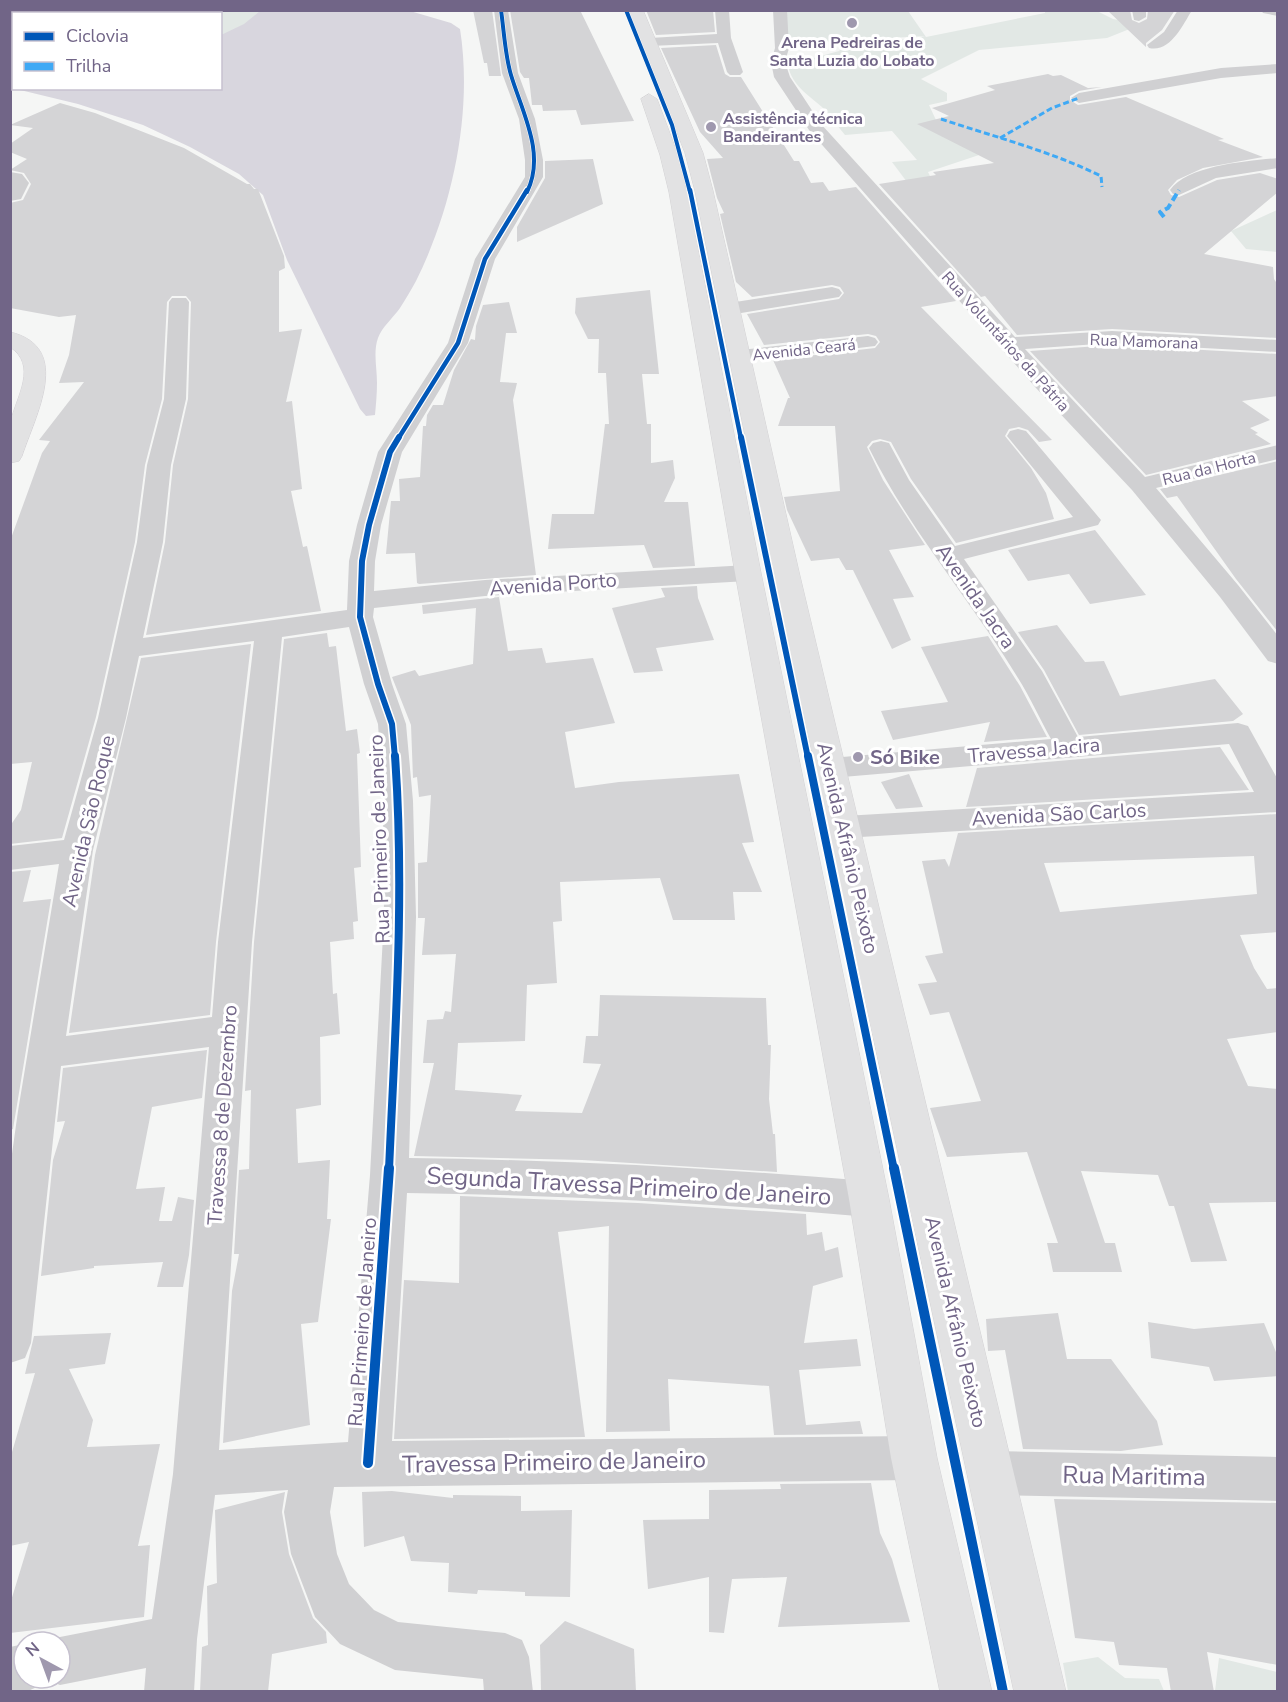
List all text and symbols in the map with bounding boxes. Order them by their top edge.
legend [12,12,222,90]
marker: Arena Pedreiras de Santa Luzia do Lobato [845,16,859,30]
text: Ciclovia [66,24,129,48]
place label: Arena Pedreiras de Santa Luzia do Lobato [769,32,935,72]
text: Trilha [66,54,111,78]
place label: Assistência técnica Bandeirantes [723,108,863,148]
marker: Assistência técnica Bandeirantes [704,120,718,134]
street label: Rua Voluntários da Pátria [936,267,1074,417]
street label: Rua Mamorana [1089,329,1199,355]
street label: Avenida Ceará [751,334,857,366]
street label: Rua da Horta [1160,447,1258,491]
street label: Avenida Jacra [929,538,1022,654]
street label: Avenida Porto [489,567,617,602]
street label: Travessa Jacira [967,731,1101,770]
street label: Avenida São Roque [56,733,121,910]
street label: Rua Primeiro de Janeiro [362,734,397,944]
street label: Avenida Afrânio Peixoto [810,740,885,956]
place label: Só Bike [870,744,940,771]
marker: Só Bike [851,750,865,764]
street label: Avenida São Carlos [971,796,1147,833]
street label: Travessa 8 de Dezembro [201,1004,244,1226]
street label: Segunda Travessa Primeiro de Janeiro [426,1159,832,1213]
street label: Avenida Afrânio Peixoto [918,1214,993,1430]
street label: Rua Primeiro de Janeiro [342,1217,383,1428]
street label: Travessa Primeiro de Janeiro [402,1443,706,1481]
street label: Rua Maritima [1062,1459,1206,1493]
north arrow [12,1630,72,1690]
text: N [21,1637,45,1662]

